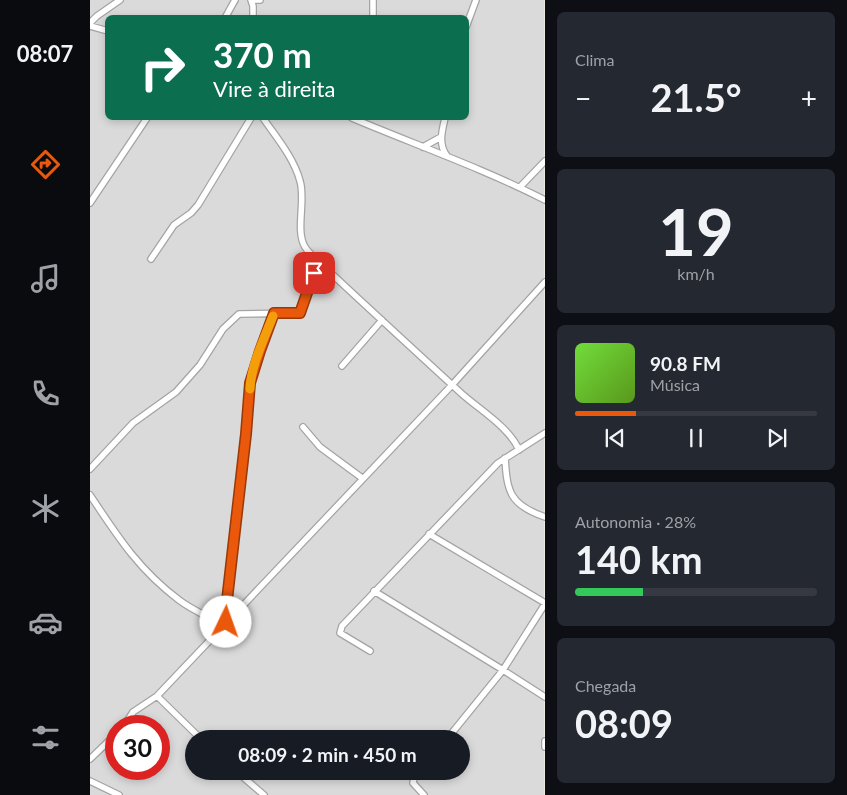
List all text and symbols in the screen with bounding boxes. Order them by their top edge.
text: 370 m [213,33,312,75]
icon: right [130,35,195,100]
text: 08:07 [17,40,73,67]
text: Clima [575,50,614,69]
text: 21.5° [651,74,741,120]
text: Vire à direita [213,75,335,102]
text: − [575,81,591,115]
text: + [801,81,817,115]
icon: directions [28,147,63,182]
text: 19 [658,192,734,270]
pin [293,252,335,294]
icon: arrive [300,259,328,287]
icon: music [28,261,63,296]
text: km/h [677,264,715,283]
text: 90.8 FM [650,352,721,375]
text: Música [650,375,700,394]
icon: phone [28,376,63,411]
icon: previous [601,424,629,452]
icon: pause [682,424,710,452]
icon: next [763,424,791,452]
icon: climate [28,491,63,526]
text: Autonomia · 28% [575,512,696,531]
text: 140 km [575,536,703,582]
position arrow [199,595,251,647]
icon: car [28,605,63,640]
text: Chegada [575,676,636,695]
text: 08:09 [575,700,673,746]
speed limit sign: 30 [105,715,170,780]
icon: filters [28,720,63,755]
text: 08:09 · 2 min · 450 m [238,743,417,766]

